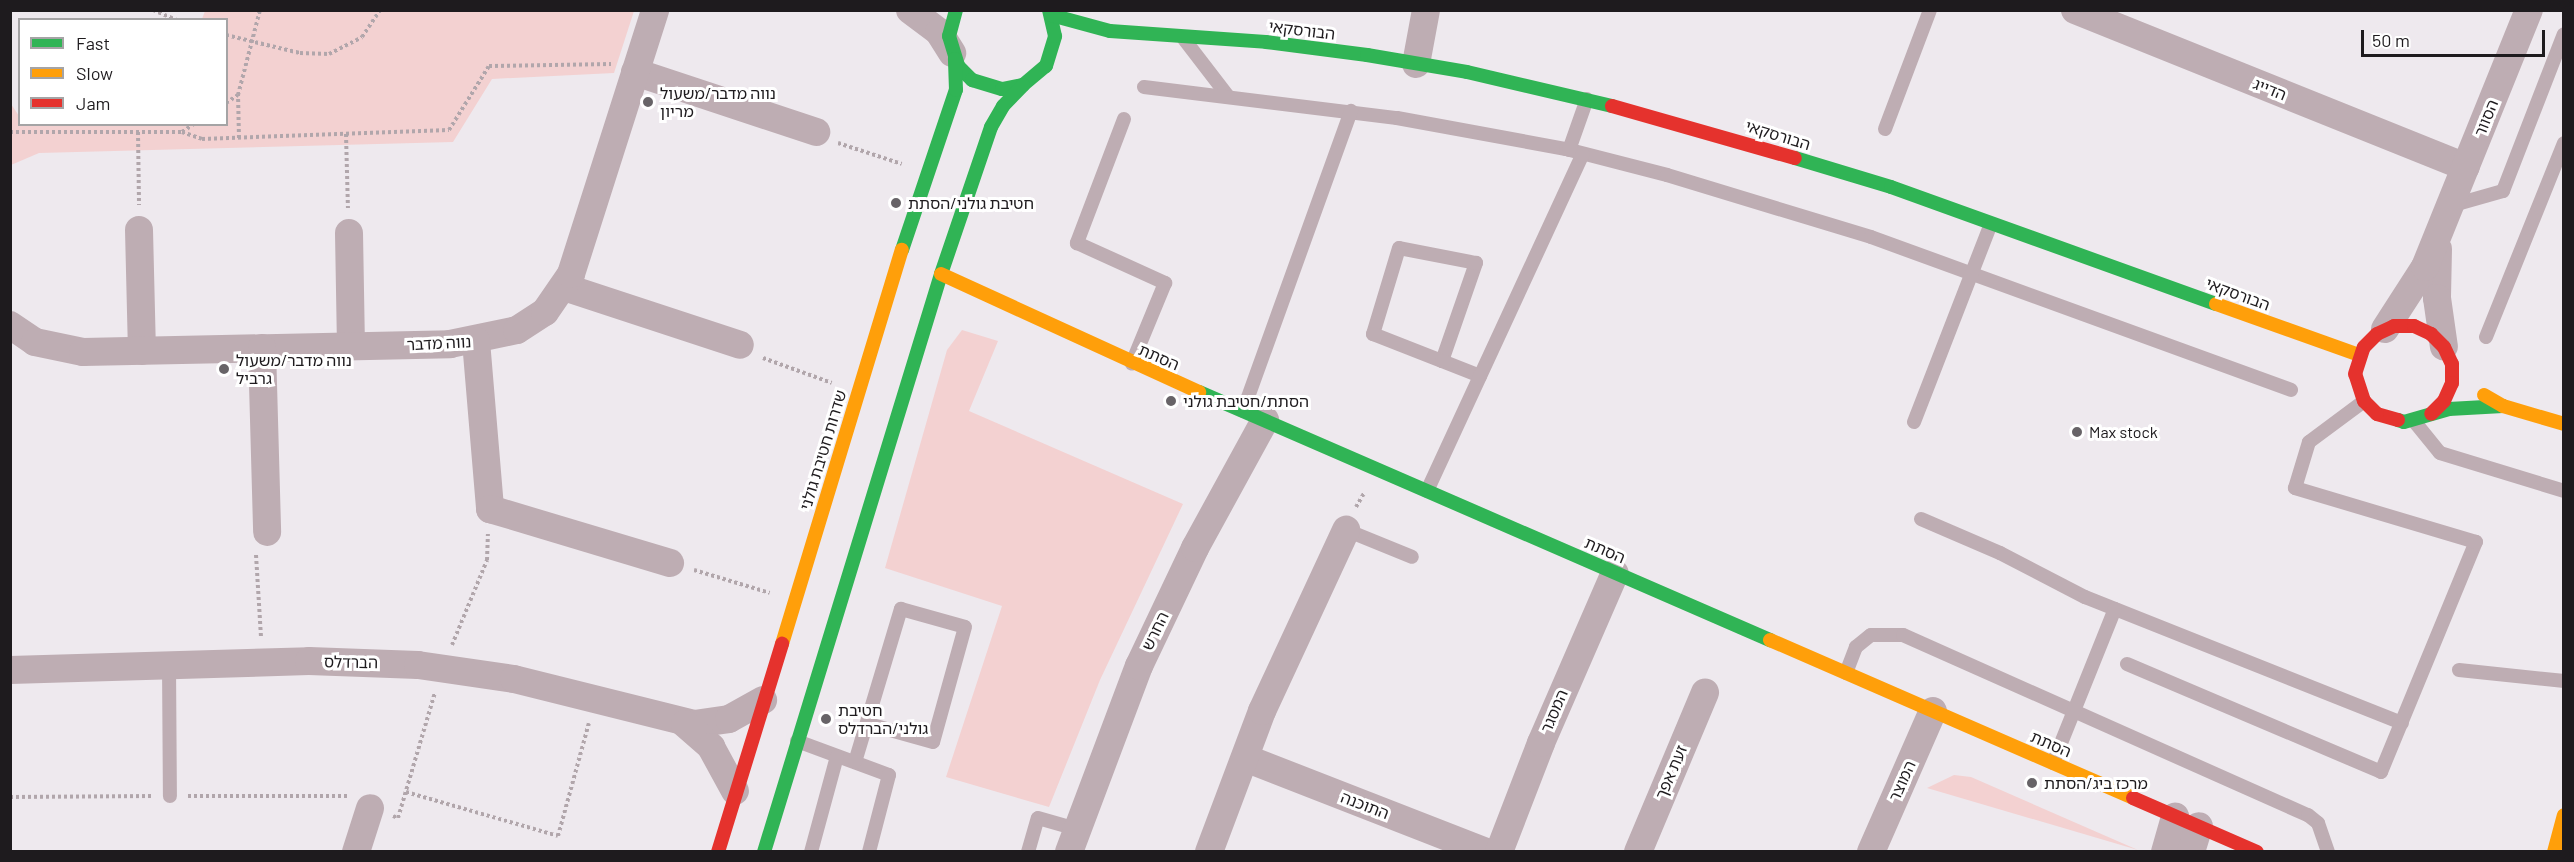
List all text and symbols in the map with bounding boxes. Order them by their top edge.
street label: הבורסקאי [1268,16,1336,44]
legend [18,18,228,126]
scale bar [2364,18,2548,56]
text: 50 m [2372,29,2410,51]
text: Fast [76,32,110,54]
text: Slow [76,62,113,84]
street label: הדייג [2251,74,2289,104]
place label: נווה מדבר/משעול מריון [660,83,776,121]
text: Jam [76,92,110,114]
marker: נווה מדבר/משעול מריון [641,95,655,109]
street label: הסוור [2470,97,2502,139]
street label: הבורסקאי [1743,116,1813,154]
place label: חטיבת גולני/הסתת [908,193,1034,213]
marker: חטיבת גולני/הסתת [889,196,903,210]
street label: הבורסקאי [2203,274,2273,314]
street label: נווה מדבר [406,332,472,354]
street label: הסתת [1136,340,1182,374]
place label: נווה מדבר/משעול גרביל [236,350,352,388]
marker: נווה מדבר/משעול גרביל [217,362,231,376]
street label: שדרות חטיבת גולני [796,388,850,512]
place label: הסתת/חטיבת גולני [1183,391,1309,411]
marker: הסתת/חטיבת גולני [1164,394,1178,408]
place label: Max stock [2089,422,2158,442]
marker: Max stock [2070,425,2084,439]
street label: הסתת [1582,533,1628,567]
street label: החרש [1137,609,1173,653]
street label: הברדלס [324,652,378,672]
street label: המסגר [1536,687,1572,735]
place label: חטיבת גולני/הברדלס [838,700,928,738]
marker: חטיבת גולני/הברדלס [819,712,833,726]
street label: הסתת [2028,727,2074,761]
street label: זעת אפך [1651,742,1691,802]
street label: המוצר [1885,758,1919,804]
place label: מרכז ביג/הסתת [2044,773,2148,793]
marker: מרכז ביג/הסתת [2025,776,2039,790]
street label: התוכנה [1338,787,1392,823]

